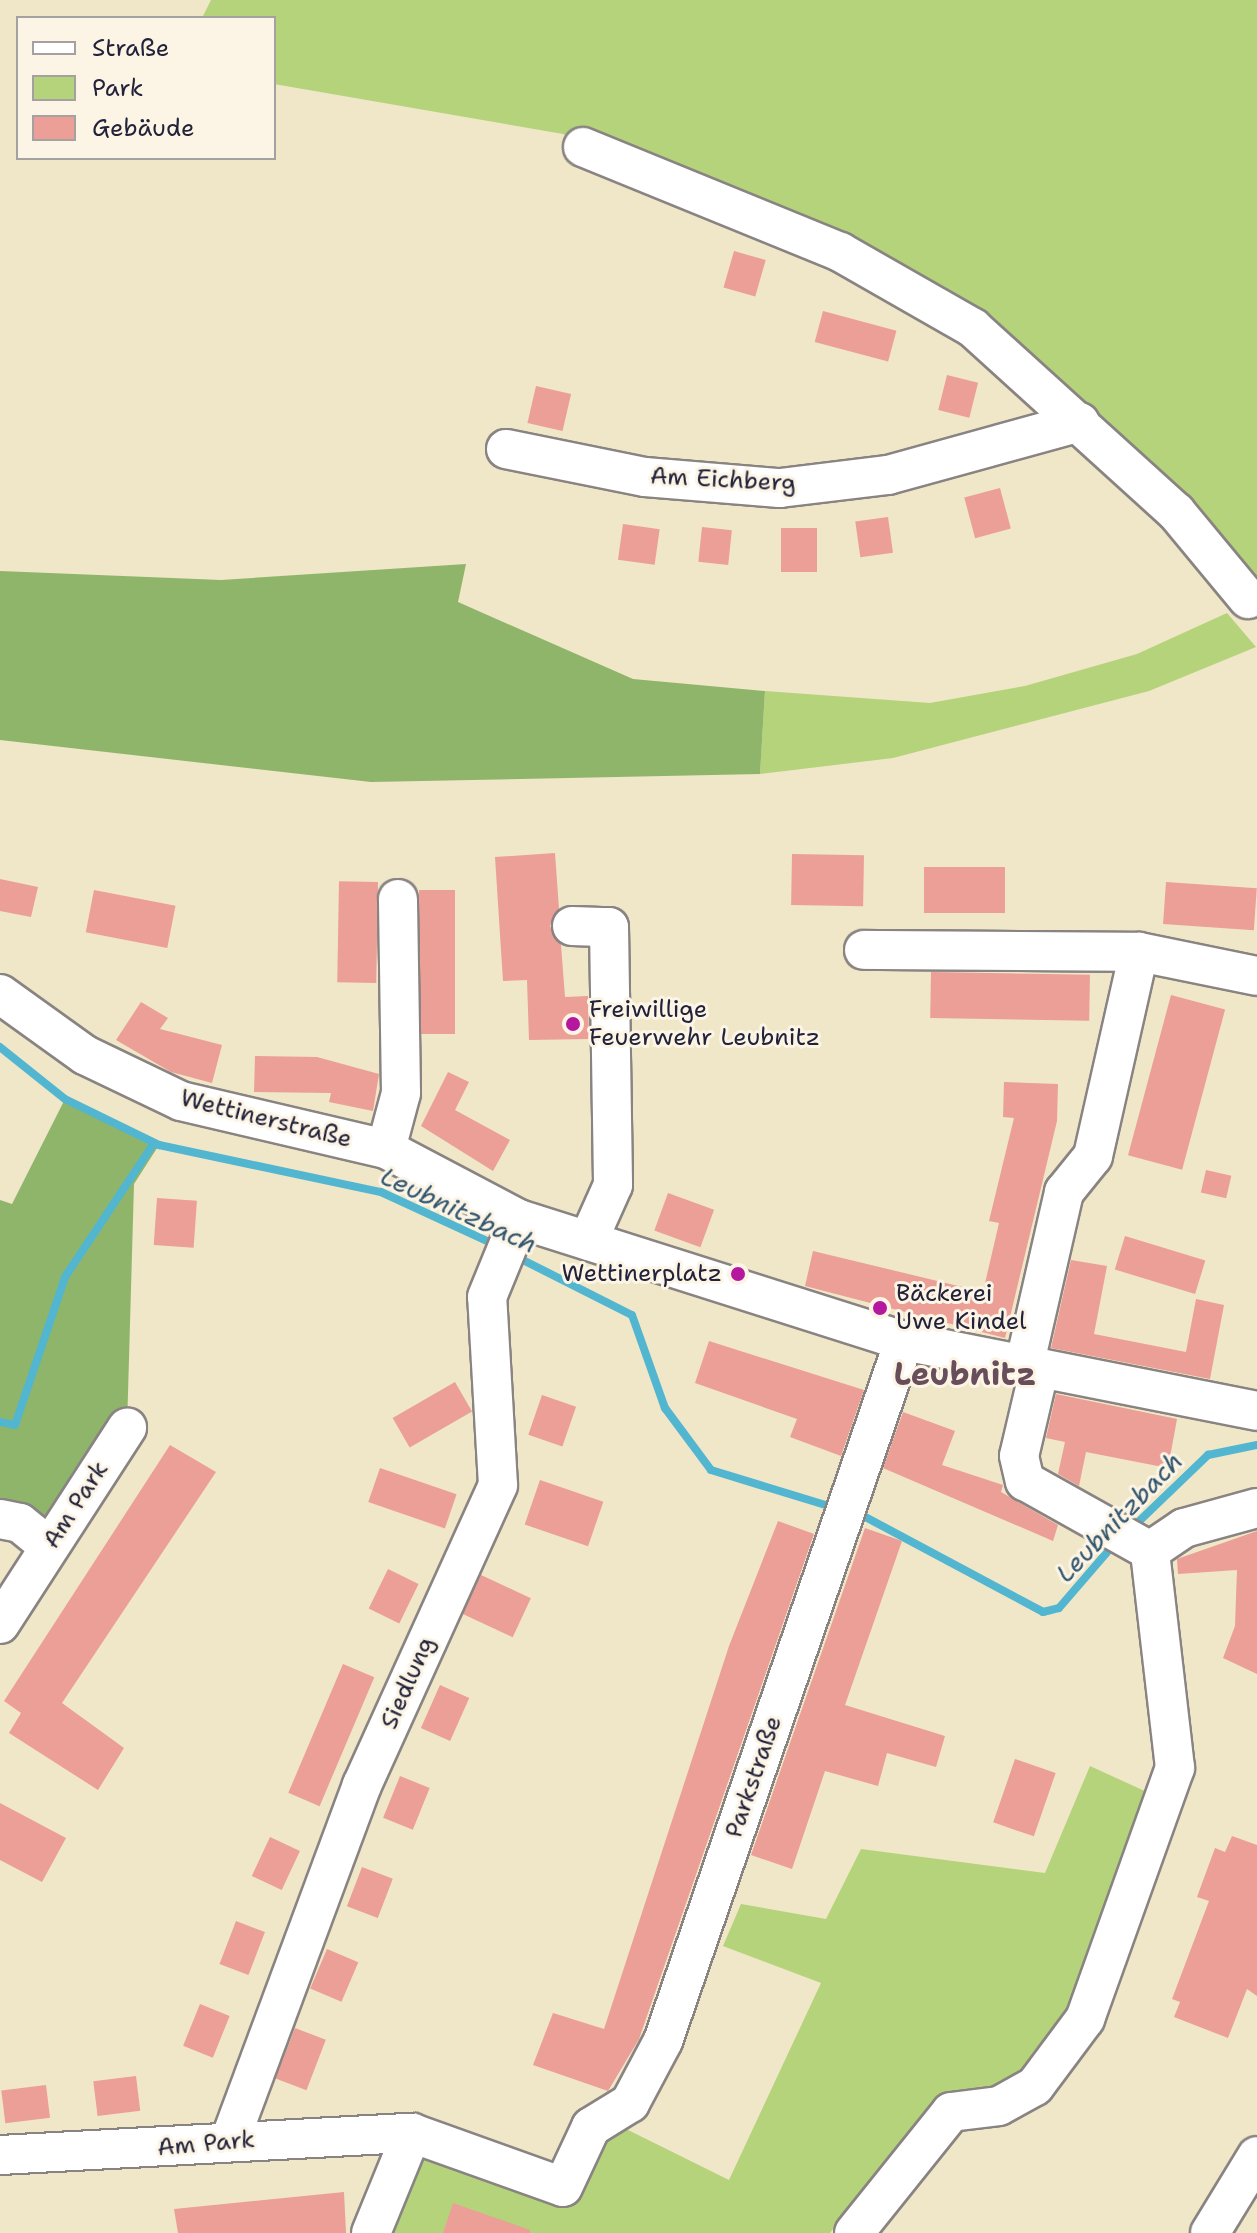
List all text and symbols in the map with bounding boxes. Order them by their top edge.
legend [16,16,276,160]
text: Straße [92,32,169,64]
text: Park [92,72,144,104]
text: Gebäude [92,112,194,144]
street label: Am Eichberg [649,462,797,498]
place label: Freiwillige Feuerwehr Leubnitz [589,996,820,1052]
marker: Freiwillige Feuerwehr Leubnitz [564,1015,582,1033]
street label: Wettinerstraße [177,1084,355,1154]
water label: Leubnitzbach [376,1160,542,1260]
place label: Wettinerplatz [562,1260,722,1288]
marker: Wettinerplatz [729,1265,747,1283]
place label: Bäckerei Uwe Kindel [896,1280,1027,1336]
marker: Bäckerei Uwe Kindel [871,1299,889,1317]
district label: Leubnitz [894,1355,1036,1393]
water label: Leubnitzbach [1049,1445,1189,1589]
street label: Am Park [37,1456,115,1554]
street label: Siedlung [375,1632,441,1734]
street label: Parkstraße [720,1712,788,1842]
street label: Am Park [156,2125,256,2163]

